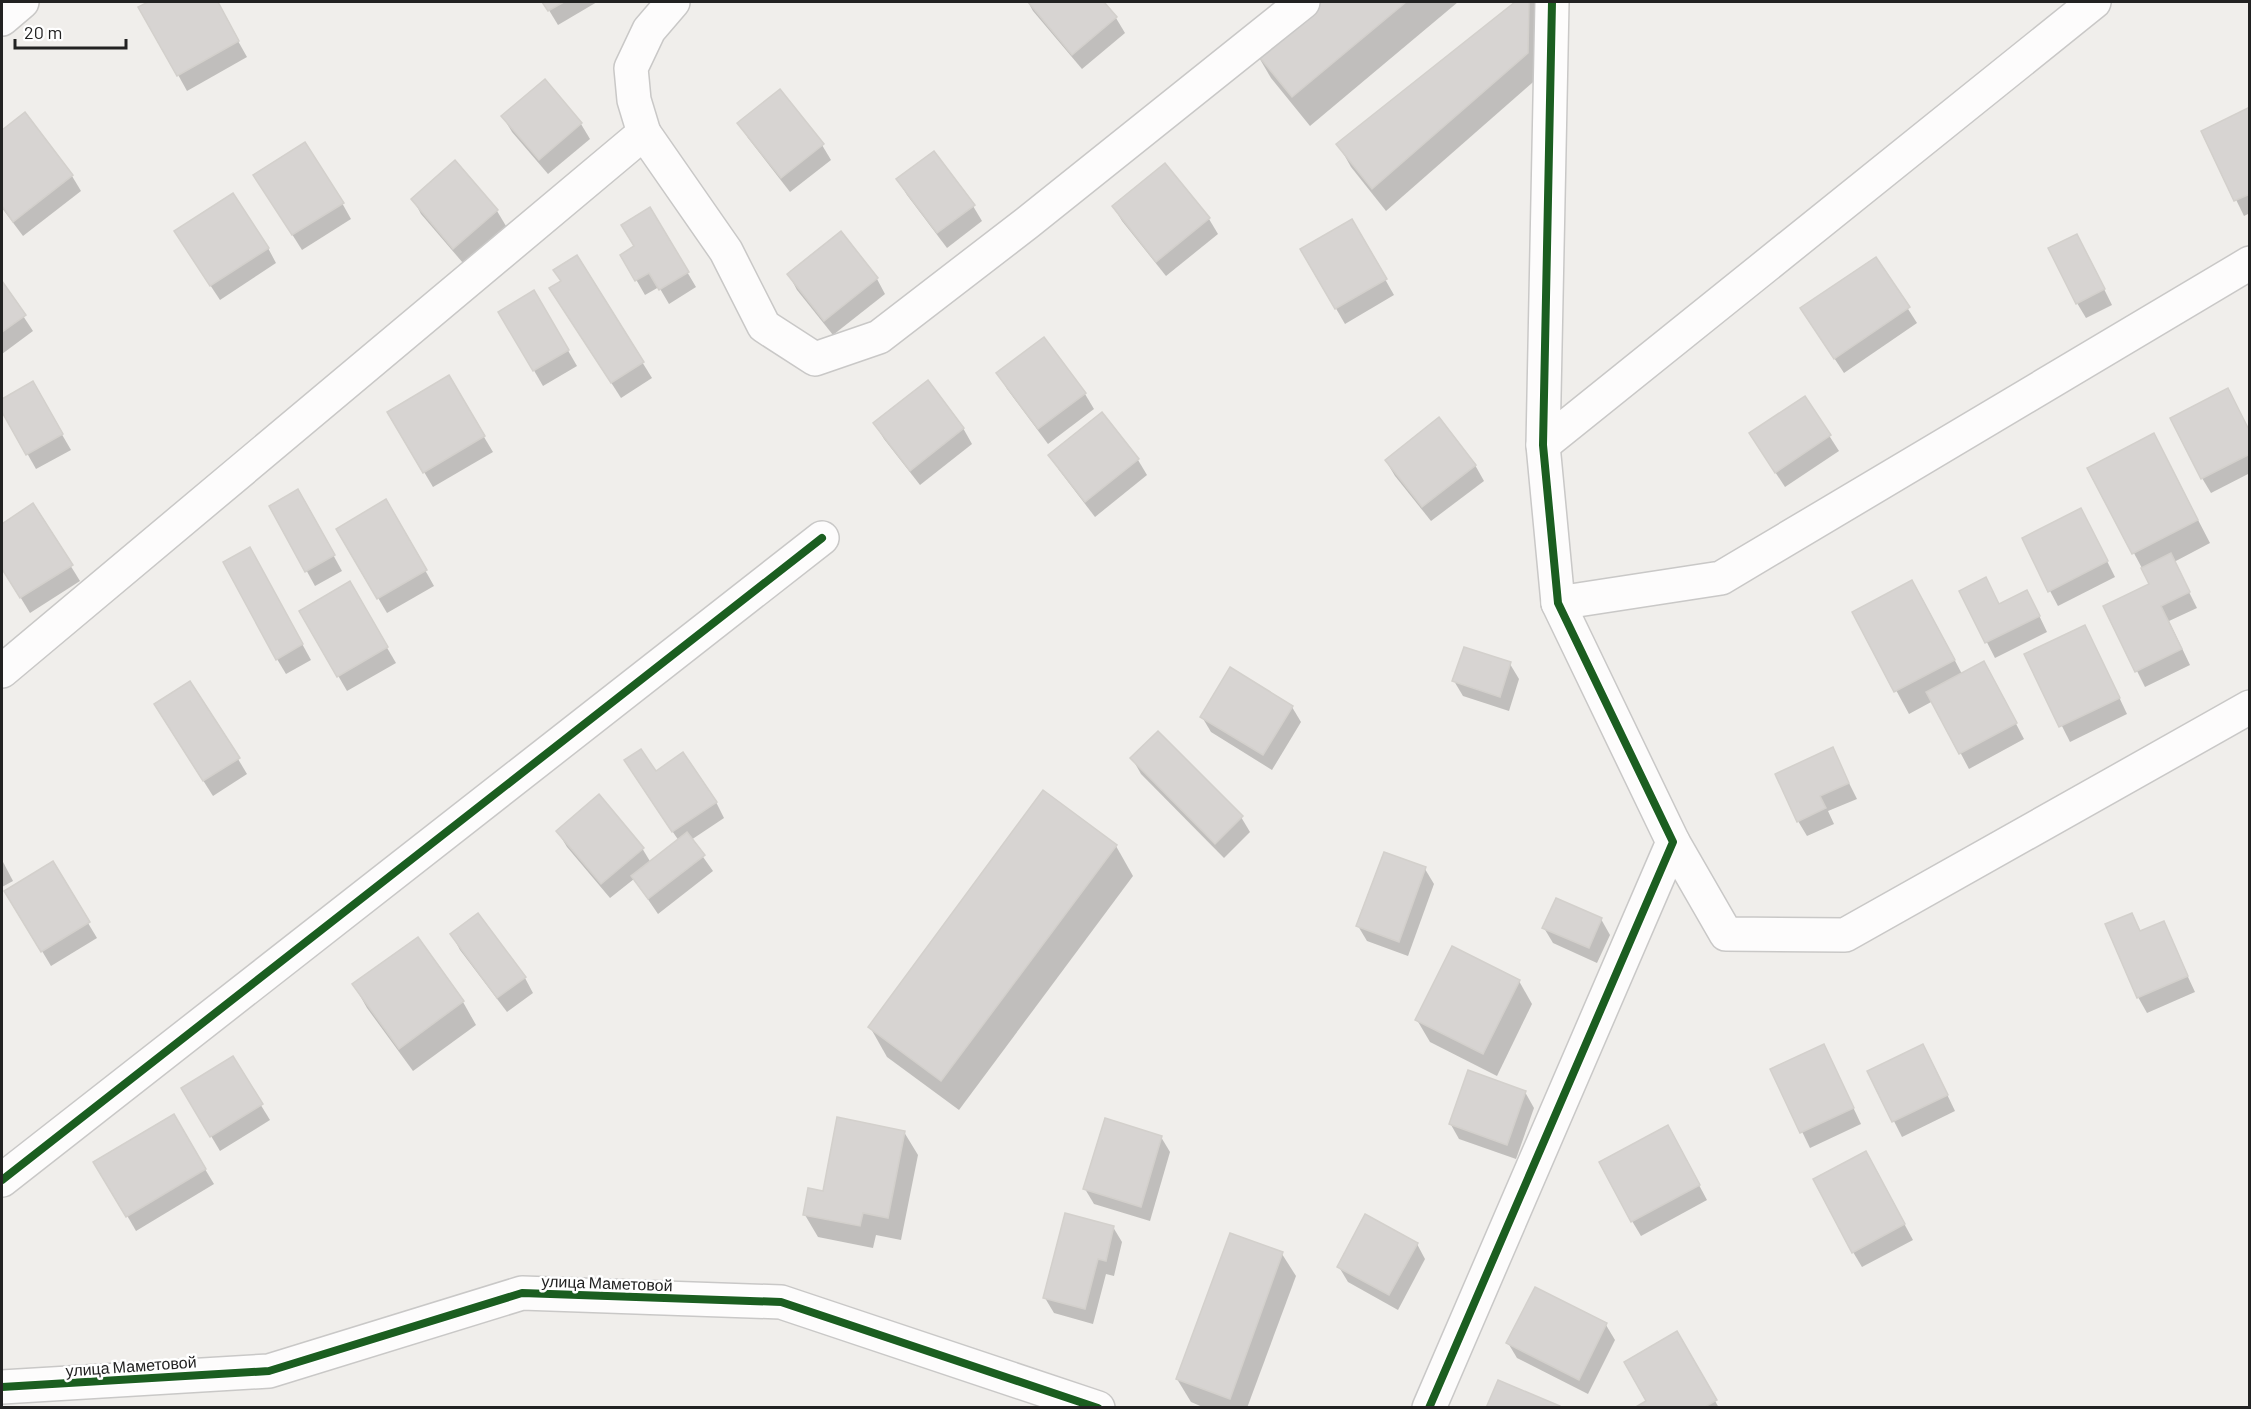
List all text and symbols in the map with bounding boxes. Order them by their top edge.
scale bar [15,12,126,50]
text: 20 m [24,21,62,43]
street label: улица Маметовой [541,1271,673,1294]
street label: улица Маметовой [65,1351,197,1380]

